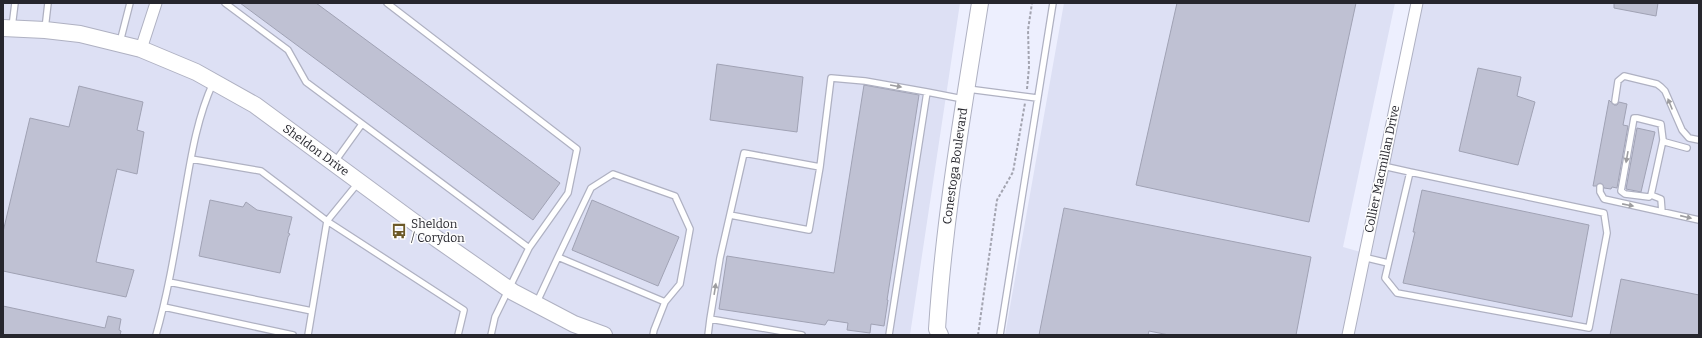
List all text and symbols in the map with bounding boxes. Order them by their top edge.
one-way arrow [890,84,902,90]
one-way arrow [1667,98,1673,110]
street label: Collier Macmillan Drive [1362,104,1402,234]
street label: Conestoga Boulevard [940,107,970,225]
street label: Sheldon Drive [280,121,352,179]
one-way arrow [1623,150,1629,163]
one-way arrow [1622,202,1635,208]
one-way arrow [1680,214,1692,220]
place label: Sheldon / Corydon [411,217,465,245]
bus stop icon: Sheldon / Corydon [390,222,408,240]
one-way arrow [712,283,718,295]

